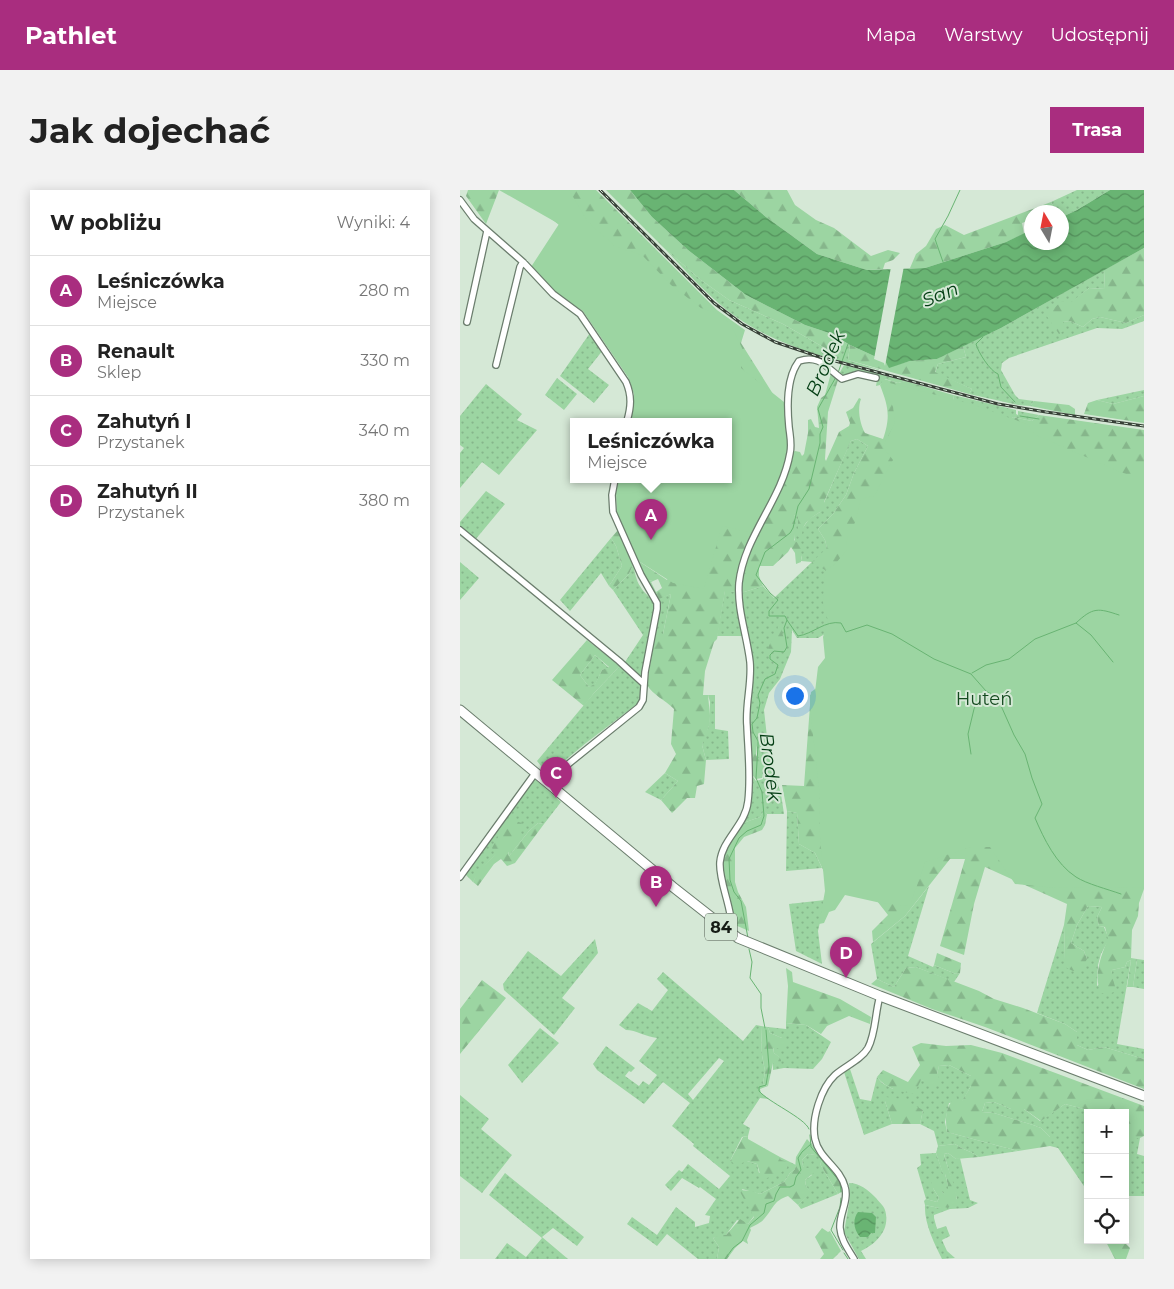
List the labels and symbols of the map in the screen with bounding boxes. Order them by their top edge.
north arrow [1024,205,1069,250]
water label: San [919,277,962,312]
water label: Brodek [801,326,850,400]
pin: A [635,499,667,540]
your location [782,683,808,709]
park label: Huteń [956,688,1012,710]
water label: Brodek [755,731,786,804]
pin: C [540,757,572,798]
pin: B [640,866,672,907]
road number: 84 [705,914,737,940]
pin: D [830,937,862,978]

